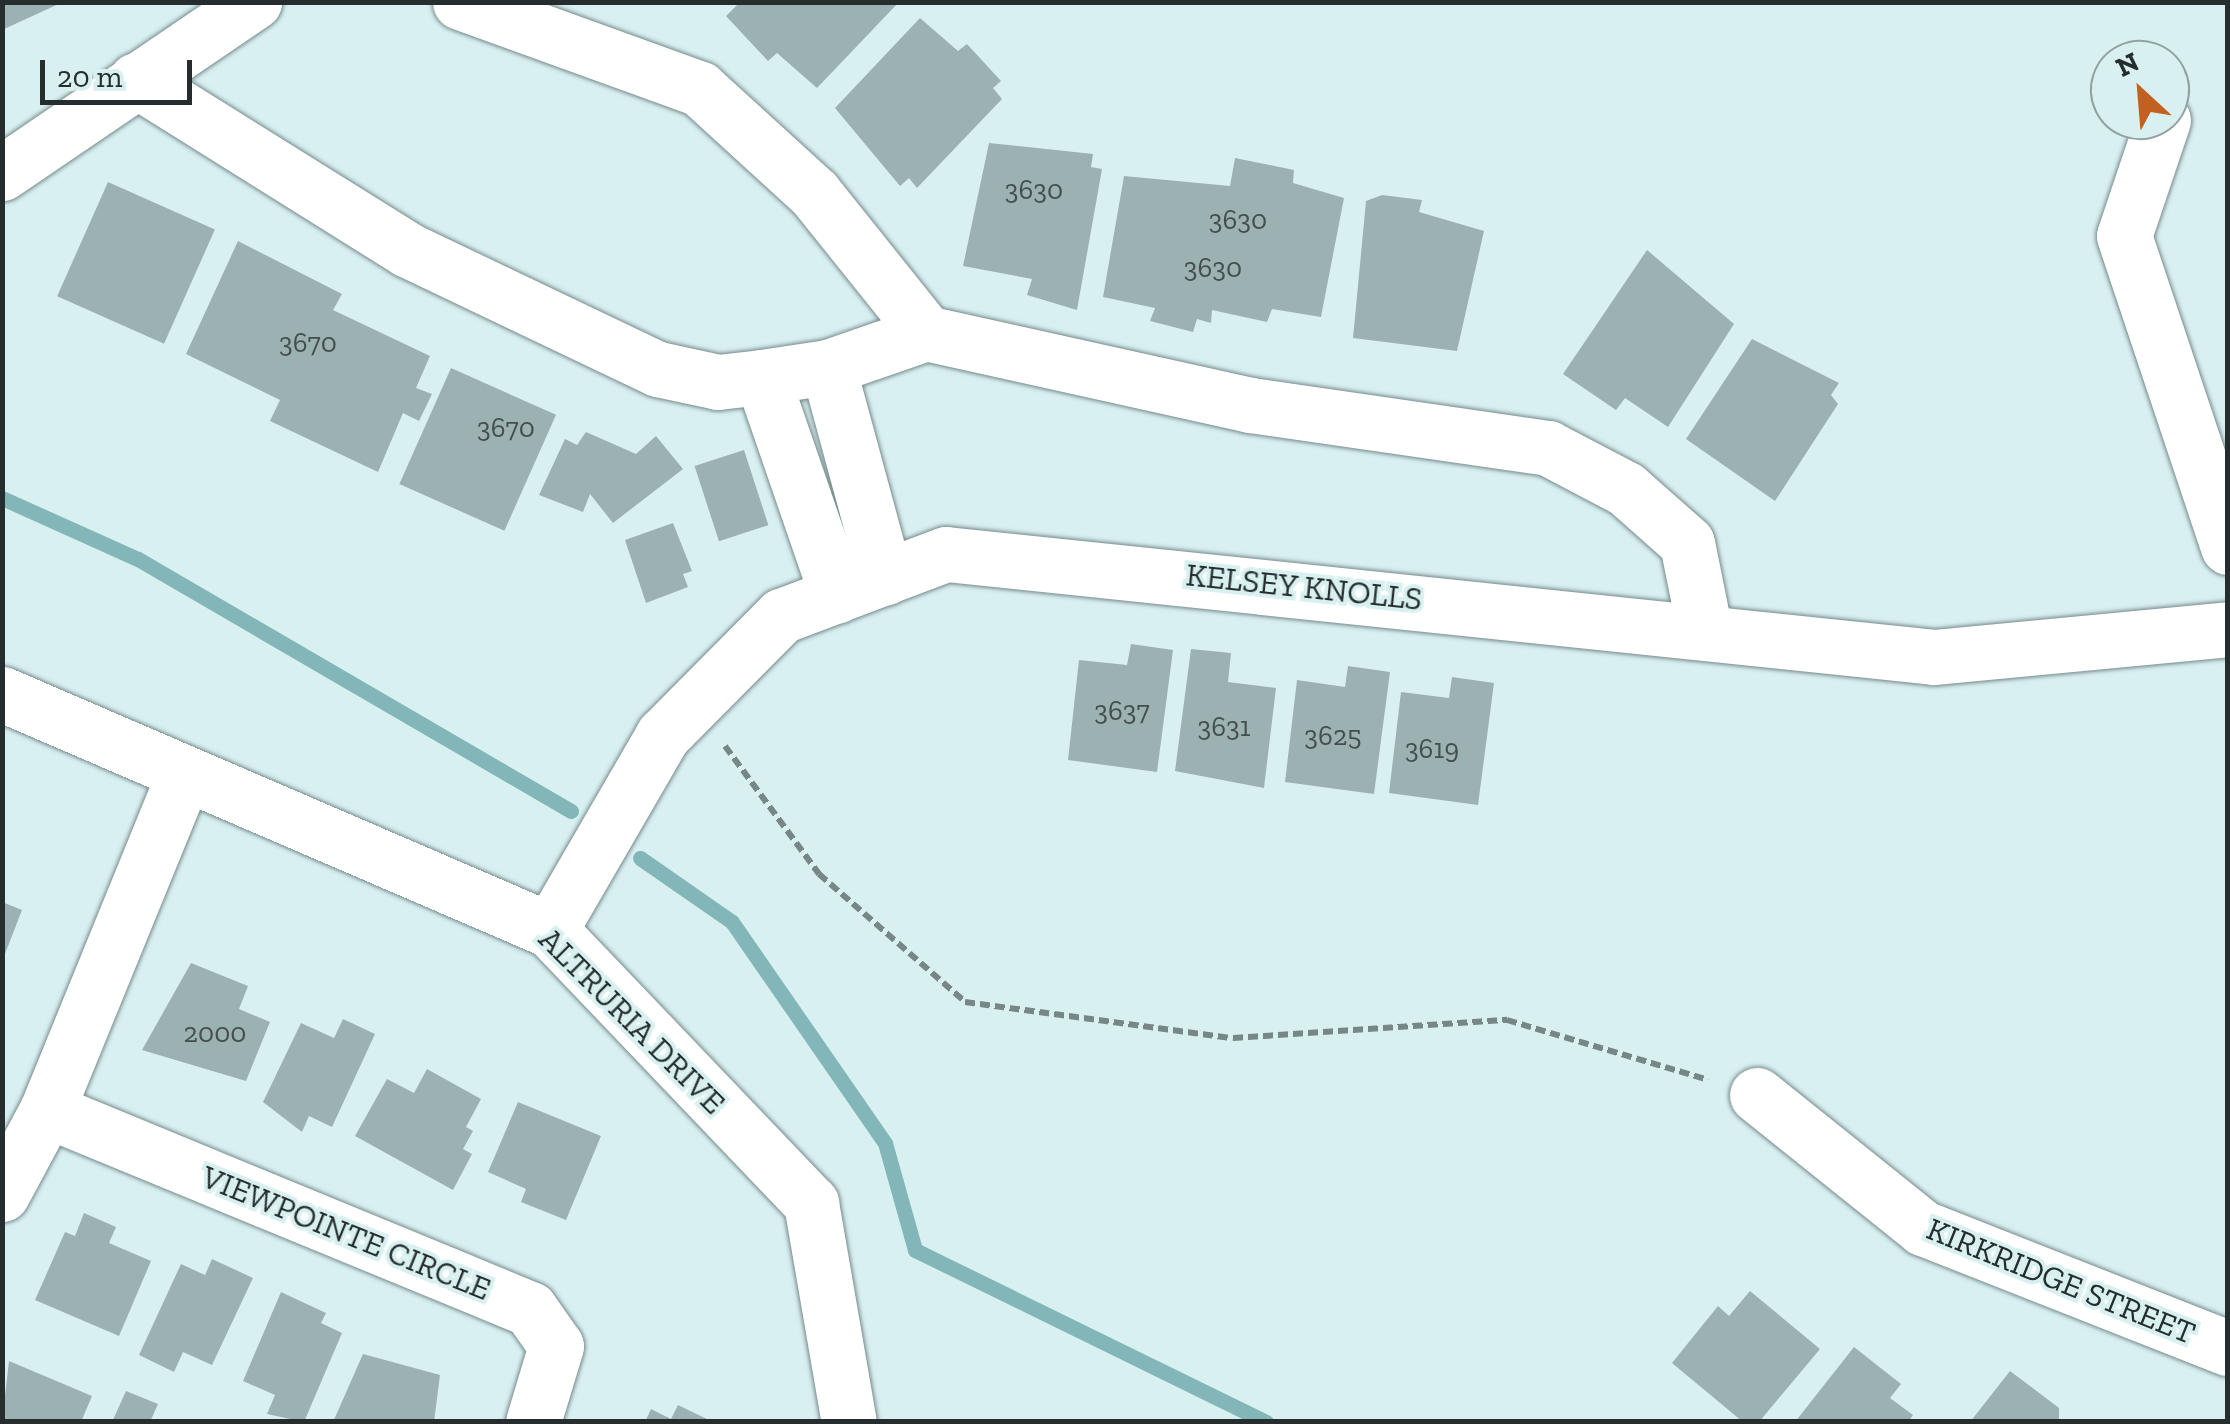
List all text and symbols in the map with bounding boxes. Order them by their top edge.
scale bar [45,40,198,102]
north arrow [2090,40,2190,140]
text: N [2111,45,2144,84]
text: 20 m [57,59,122,95]
house number: 3630 [1005,173,1063,207]
house number: 3630 [1209,203,1267,237]
house number: 3630 [1184,251,1242,285]
house number: 3670 [279,326,337,360]
house number: 3670 [477,411,535,445]
street label: KELSEY KNOLLS [1184,555,1424,619]
house number: 3637 [1094,694,1150,728]
house number: 3631 [1197,710,1251,744]
house number: 3625 [1304,719,1362,753]
house number: 3619 [1405,732,1459,766]
street label: ALTRURIA DRIVE [531,920,733,1122]
house number: 2000 [184,1016,246,1050]
street label: VIEWPOINTE CIRCLE [196,1157,496,1309]
street label: KIRKRIDGE STREET [1921,1210,2201,1352]

